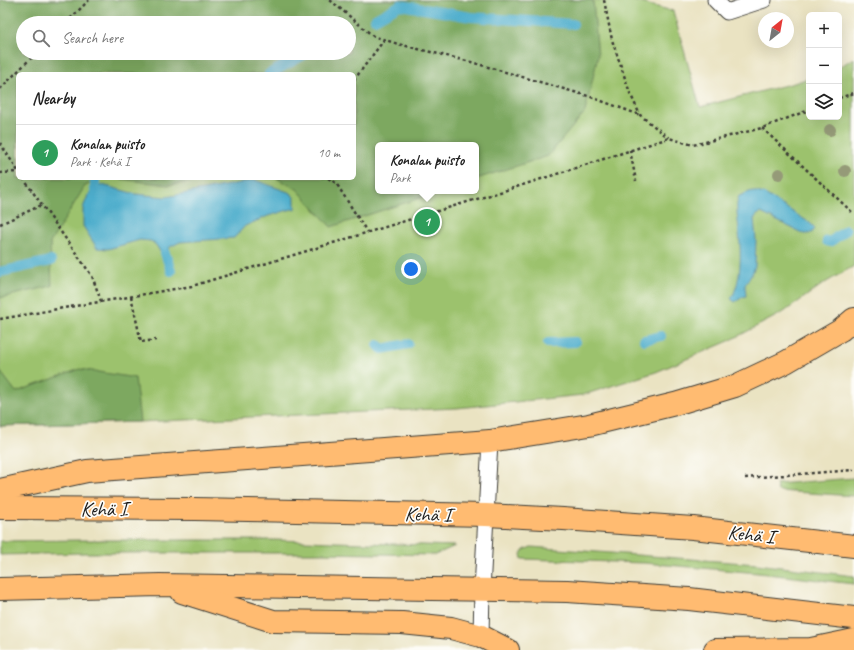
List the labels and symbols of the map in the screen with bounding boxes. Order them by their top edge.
north arrow [758,12,794,48]
pin: 1 [414,207,440,237]
your location [401,259,421,279]
street label: Kehä I [81,497,132,522]
street label: Kehä I [405,502,456,527]
street label: Kehä I [727,520,780,550]

